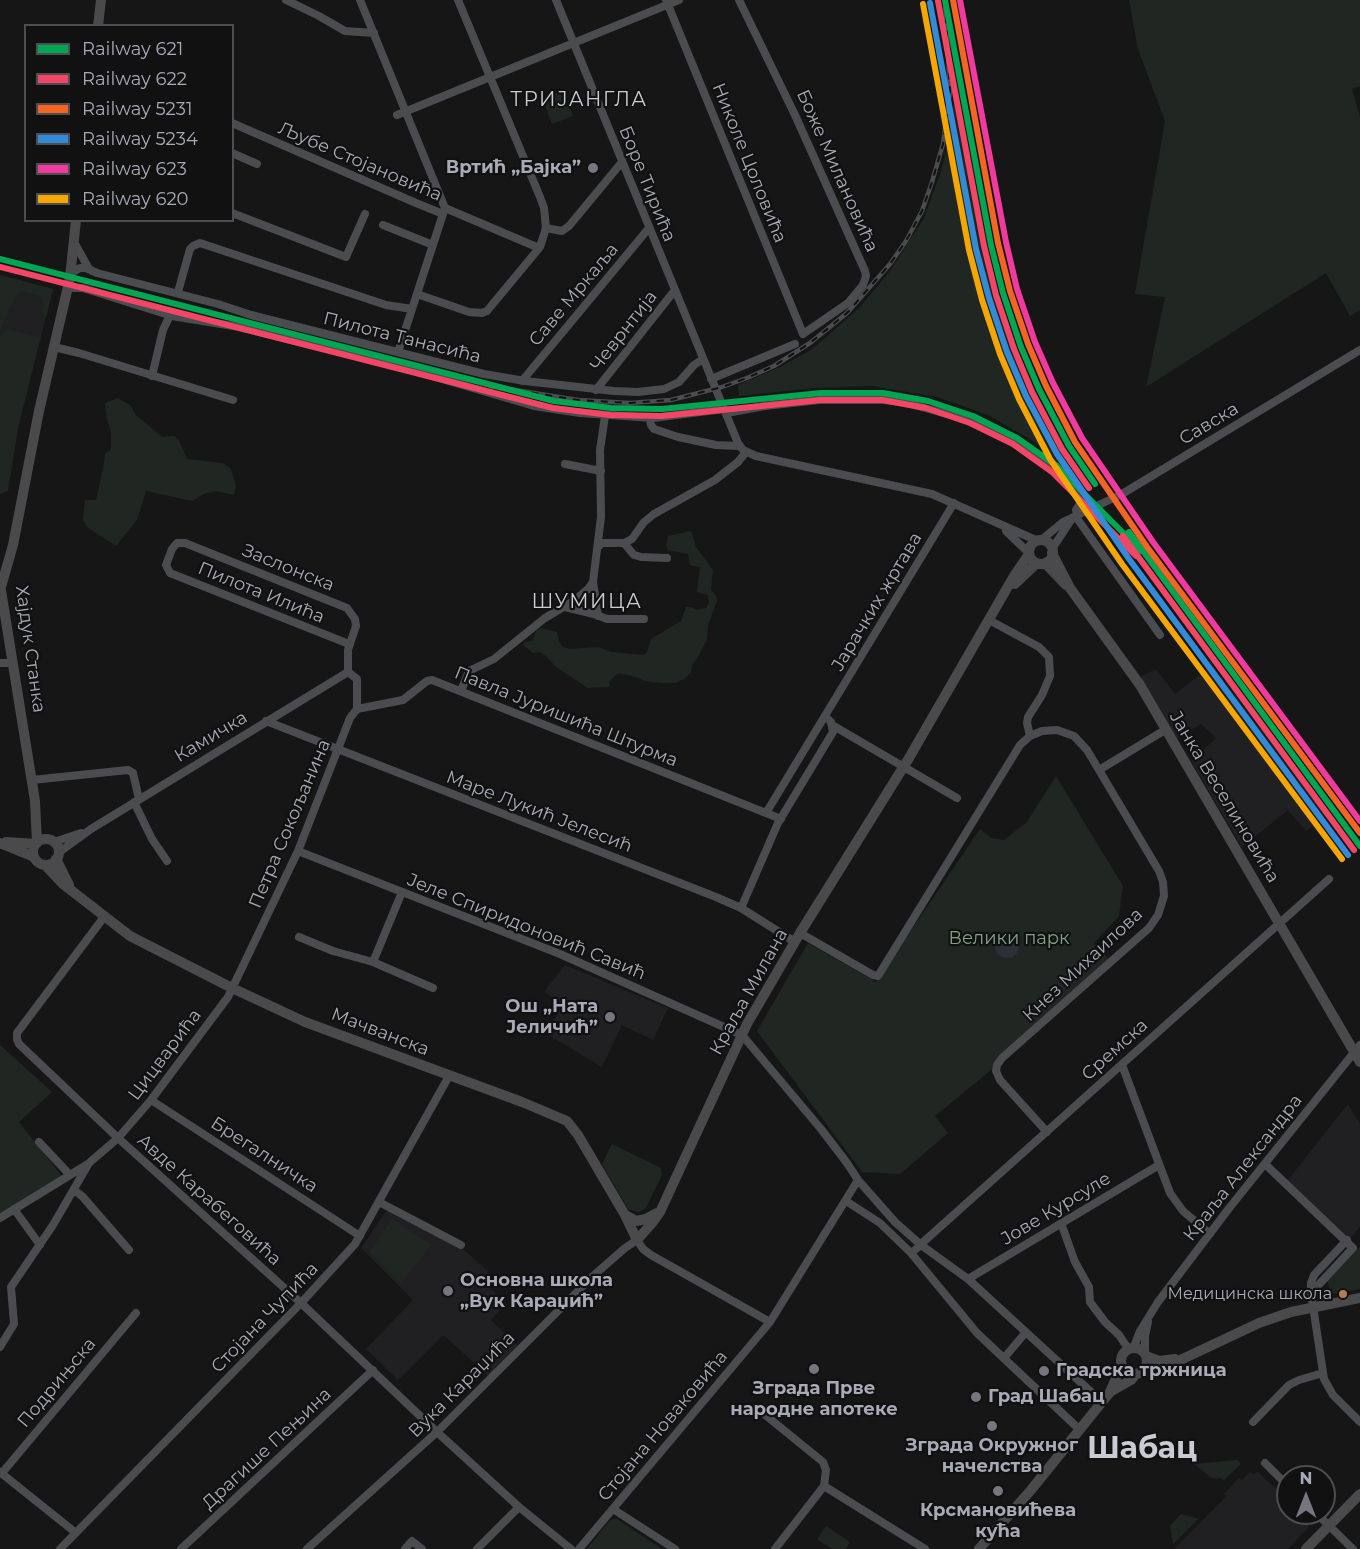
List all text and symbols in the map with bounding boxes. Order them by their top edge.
legend [24,24,234,222]
text: Railway 621 [82,38,183,60]
text: Railway 622 [82,68,187,90]
street label: Николе Цоловића [707,80,791,246]
street label: Боже Милановића [791,86,883,256]
district label: ТРИЈАНГЛА [510,88,648,112]
text: Railway 5231 [82,98,192,120]
street label: Љубе Стојановића [275,118,445,206]
street label: Боре Тирића [614,123,680,245]
text: Railway 5234 [82,128,198,150]
place label: Вртић „Бајка” [446,157,581,179]
text: Railway 623 [82,158,187,180]
marker: Вртић „Бајка” [586,161,600,175]
text: Railway 620 [82,188,189,210]
street label: Саве Мркаља [525,239,623,351]
street label: Чеврнтија [586,287,662,375]
street label: Пилота Танасића [321,308,483,368]
street label: Савска [1176,398,1242,450]
street label: Јарачких жртава [827,529,927,675]
street label: Заслонска [239,540,337,596]
street label: Пилота Илића [195,558,327,628]
street label: Хајдук Станка [10,584,50,714]
district label: ШУМИЦА [532,590,642,614]
street label: Павла Јуришића Штурма [451,662,681,772]
street label: Камичка [171,707,251,767]
street label: Јанка Веселиновића [1164,707,1284,887]
street label: Петра Сокољанина [245,736,335,912]
street label: Маре Лукић Јелесић [443,767,635,857]
street label: Јеле Спиридоновић Савић [404,869,648,985]
street label: Кнез Михаилова [1019,904,1147,1026]
street label: Краља Милана [705,925,793,1059]
park label: Велики парк [948,928,1070,950]
place label: Ош „Ната Јеличић” [505,996,598,1038]
street label: Мачванска [328,1003,432,1061]
street label: Цицварића [124,1005,206,1105]
marker: Ош „Ната Јеличић” [603,1010,617,1024]
street label: Сремска [1077,1015,1153,1085]
street label: Краља Александра [1179,1090,1307,1246]
street label: Брегалничка [207,1112,321,1198]
street label: Авде Карабеговића [133,1130,285,1270]
street label: Јове Курсуле [997,1168,1115,1250]
street label: Стојана Чупића [207,1258,323,1378]
place label: Основна школа „Вук Караџић” [460,1270,613,1312]
marker: Основна школа „Вук Караџић” [441,1284,455,1298]
place label: Медицинска школа [1168,1284,1332,1304]
marker: Медицинска школа [1337,1288,1349,1300]
street label: Вука Караџића [404,1327,520,1443]
street label: Подрињска [13,1334,101,1432]
street label: Стојана Новаковића [594,1346,732,1506]
place label: Градска тржница [1056,1360,1227,1382]
marker: Зграда Прве народне апотеке [807,1362,821,1376]
marker: Градска тржница [1037,1364,1051,1378]
place label: Зграда Прве народне апотеке [730,1378,898,1420]
street label: Драгише Пењина [198,1384,336,1514]
place label: Град Шабац [988,1386,1105,1408]
marker: Град Шабац [969,1390,983,1404]
marker: Зграда Окружног начелства [985,1419,999,1433]
district label: Шабац [1087,1431,1197,1467]
place label: Зграда Окружног начелства [906,1435,1078,1478]
north arrow [1276,1465,1336,1525]
text: N [1300,1469,1312,1488]
marker: Крсмановићева кућа [991,1484,1005,1498]
place label: Крсмановићева кућа [920,1500,1076,1543]

